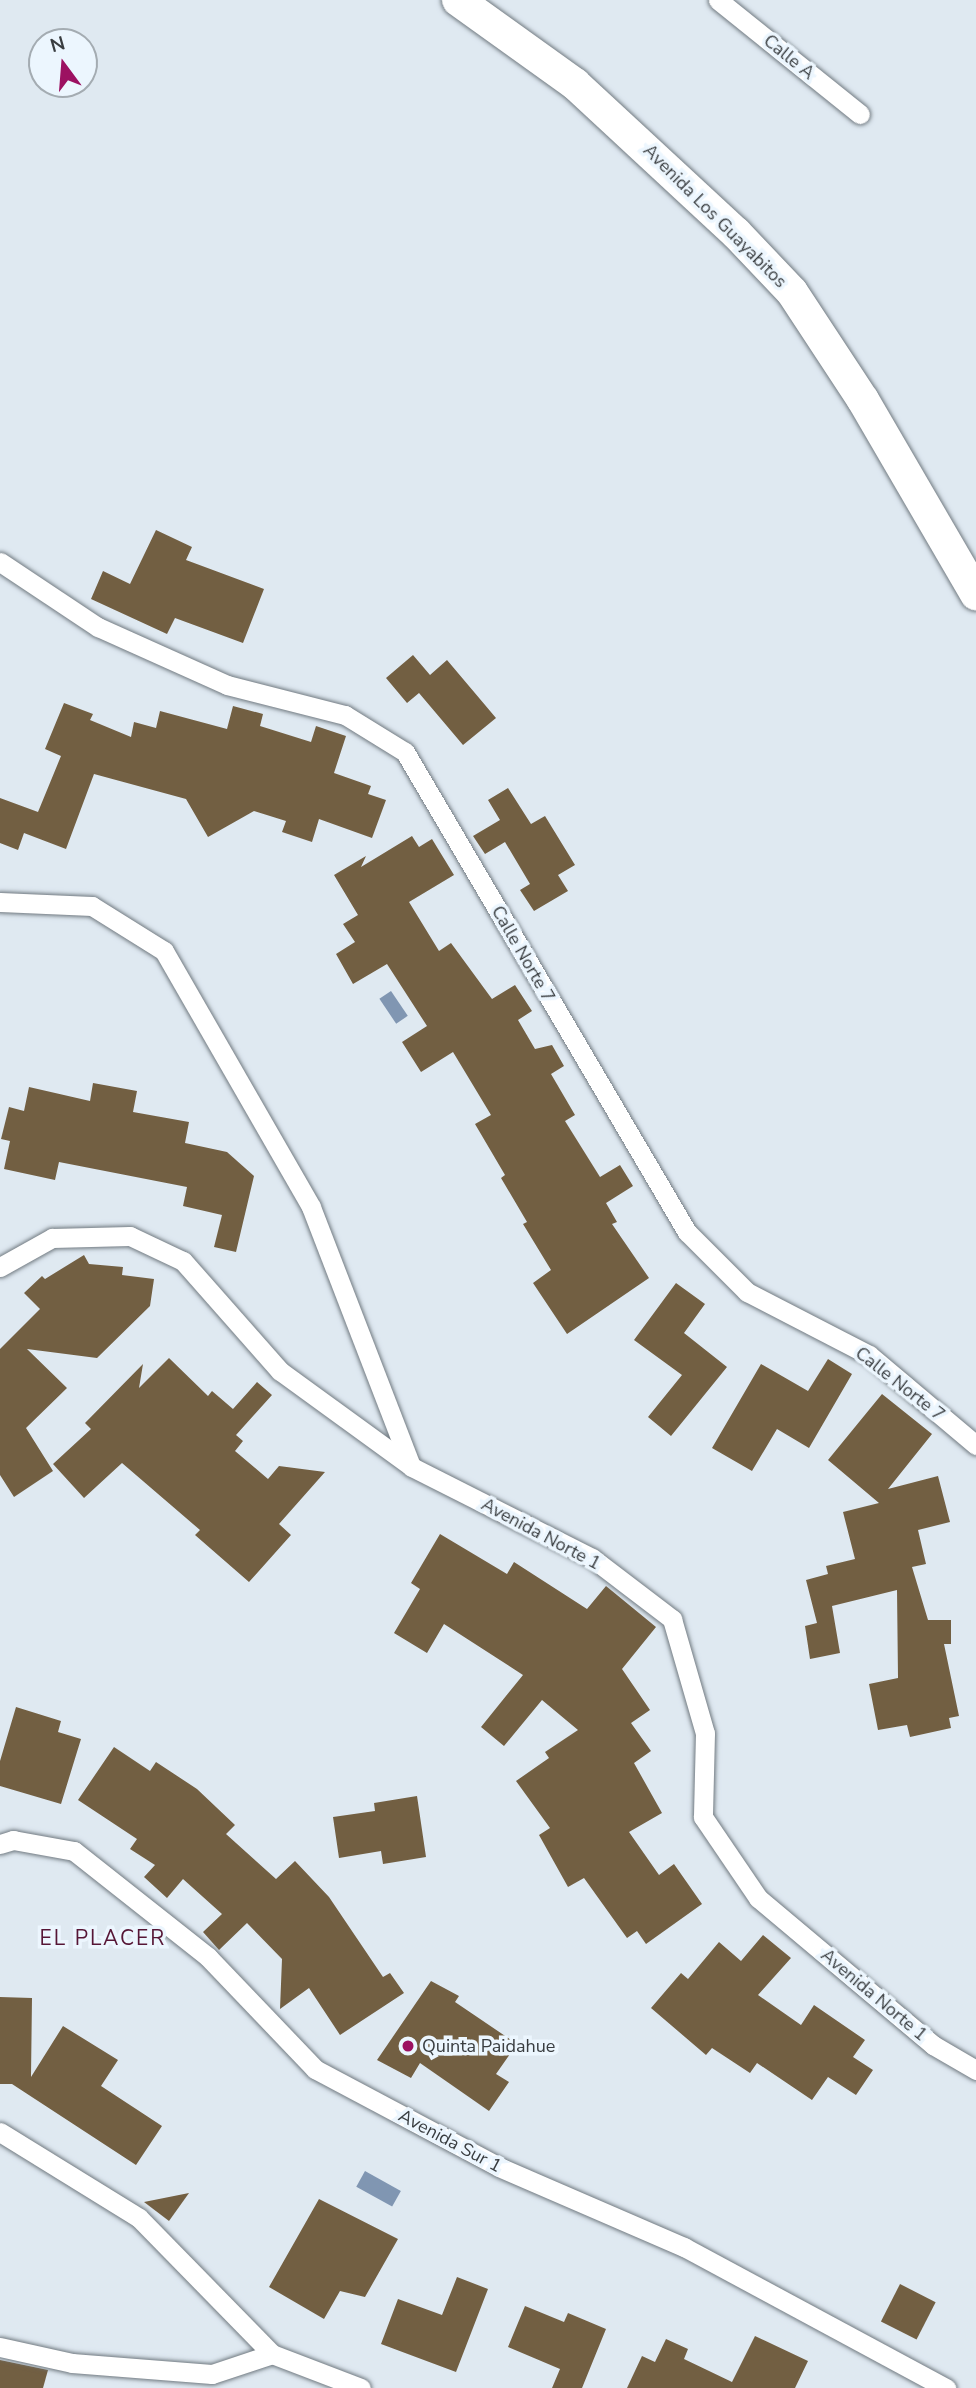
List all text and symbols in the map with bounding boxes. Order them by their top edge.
north arrow [28,28,98,98]
text: N [47,30,68,59]
street label: Calle A [759,30,819,84]
street label: Avenida Los Guayabitos [639,140,791,292]
street label: Calle Norte 7 [487,902,559,1006]
street label: Calle Norte 7 [851,1342,949,1426]
street label: Avenida Norte 1 [478,1494,604,1574]
district label: EL PLACER [41,1925,165,1951]
street label: Avenida Norte 1 [817,1944,931,2046]
place label: Quinta Paidahue [422,2035,555,2057]
marker: Quinta Paidahue [400,2038,416,2054]
street label: Avenida Sur 1 [395,2105,505,2177]

